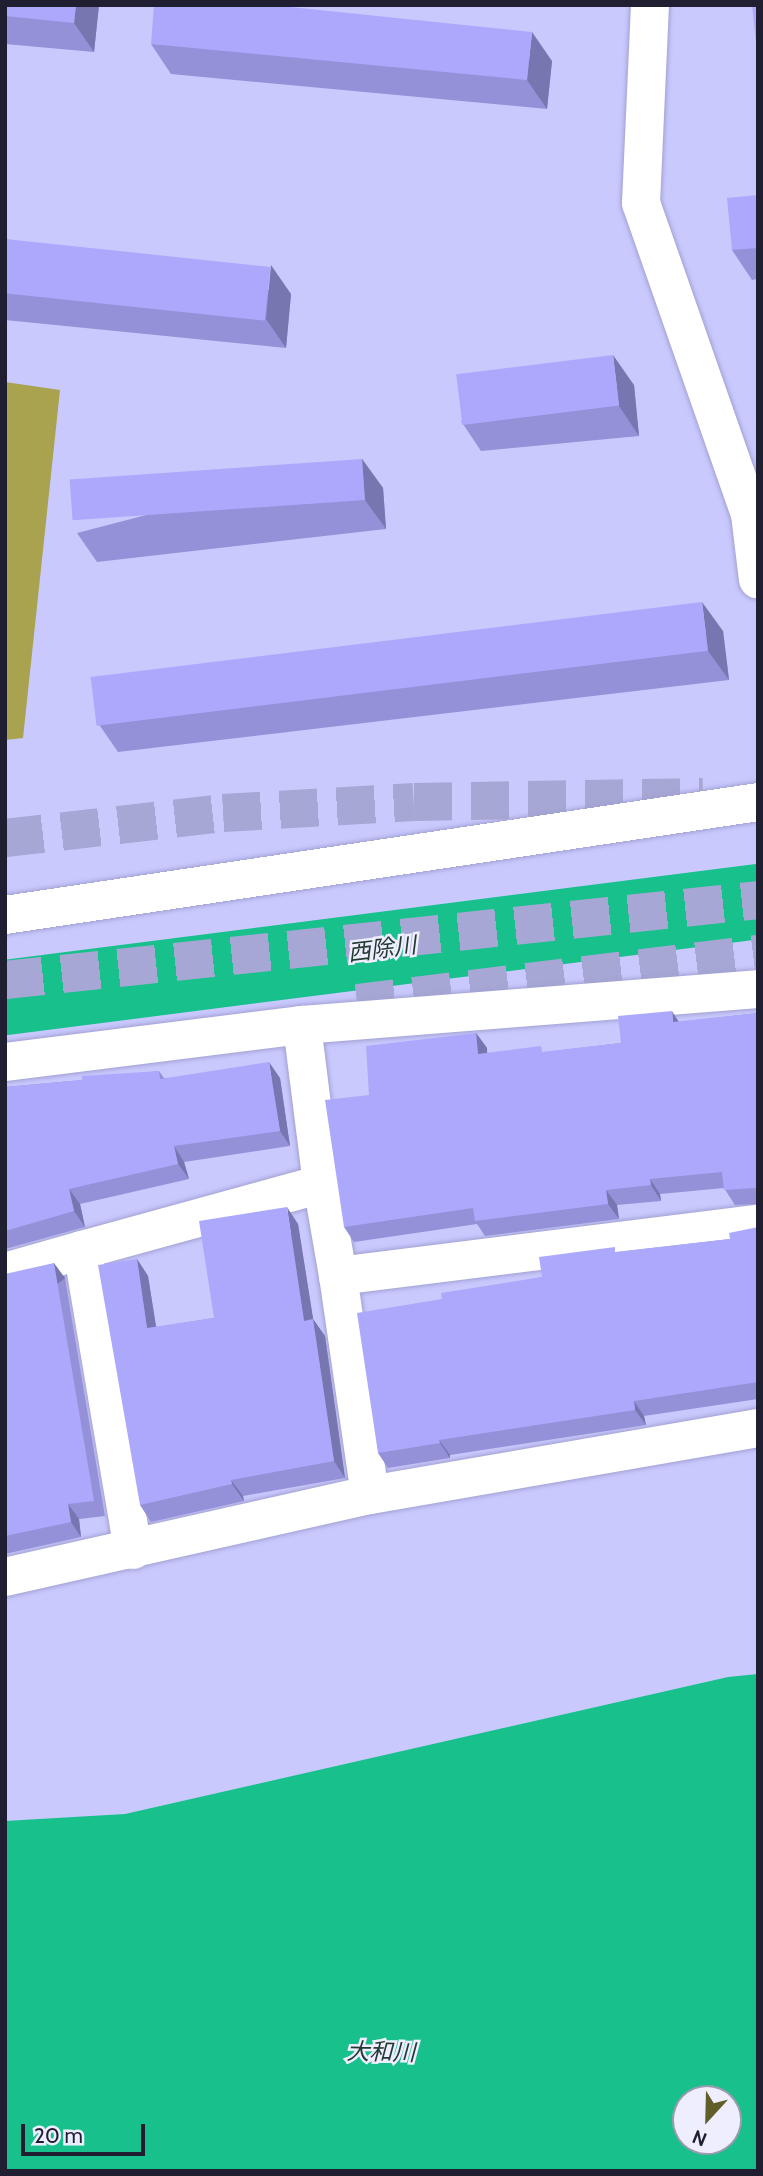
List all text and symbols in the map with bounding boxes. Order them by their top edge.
water label: 西除川 [346,931,418,967]
water label: 大和川 [346,2038,416,2066]
north arrow [672,2085,742,2155]
scale bar [24,2110,149,2154]
text: 20 m [34,2123,83,2148]
text: N [689,2125,710,2151]

